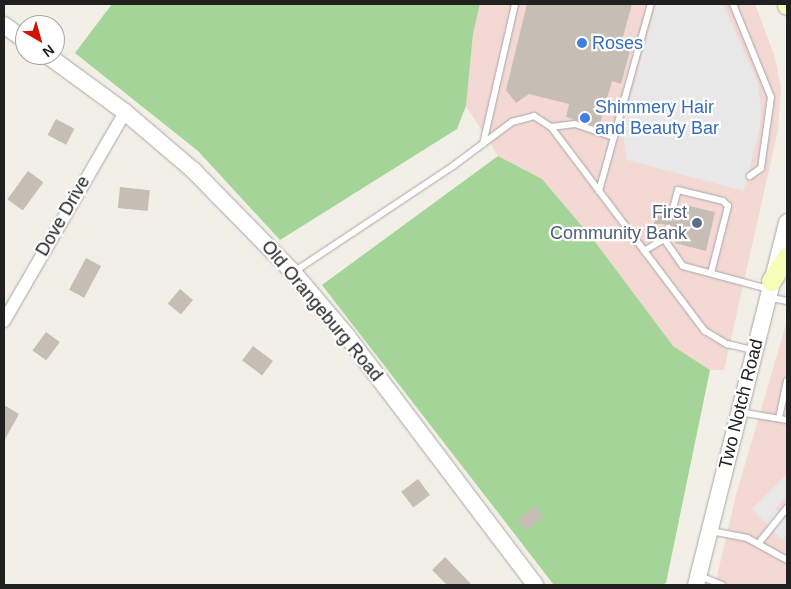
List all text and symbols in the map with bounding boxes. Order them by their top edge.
north arrow [15,15,65,65]
place label: Roses [592,32,643,54]
marker: Roses [576,37,588,49]
text: N [40,42,58,60]
place label: Shimmery Hair and Beauty Bar [595,97,719,140]
marker: Shimmery Hair and Beauty Bar [579,112,591,124]
street label: Dove Drive [31,172,95,260]
place label: First Community Bank [550,202,687,244]
marker: First Community Bank [691,217,703,229]
street label: Old Orangeburg Road [257,236,387,386]
street label: Two Notch Road [714,337,768,471]

